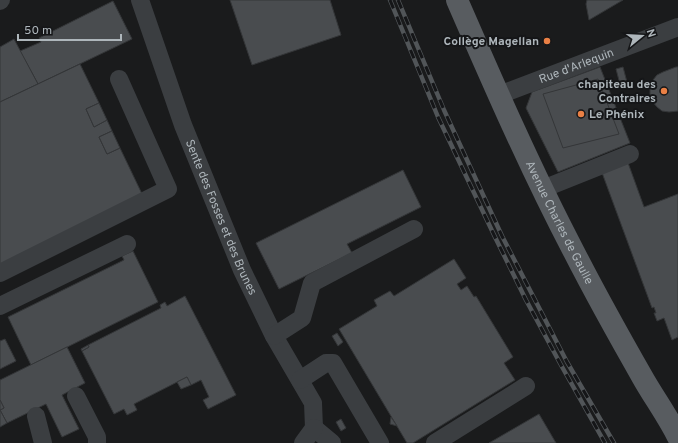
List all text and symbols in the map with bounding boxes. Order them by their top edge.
scale bar [18,16,121,42]
north arrow [622,16,662,56]
text: 50 m [24,23,52,39]
text: N [643,27,658,39]
place label: Collège Magellan [444,34,539,50]
marker: Collège Magellan [542,36,552,46]
street label: Rue d'Arlequin [537,45,616,88]
place label: chapiteau des Contraires [578,77,656,107]
marker: chapiteau des Contraires [659,86,669,96]
place label: Le Phénix [589,107,644,123]
marker: Le Phénix [576,109,586,119]
street label: Sente des Fosses et des Brunes [181,137,260,298]
street label: Avenue Charles de Gaulle [521,158,597,288]

